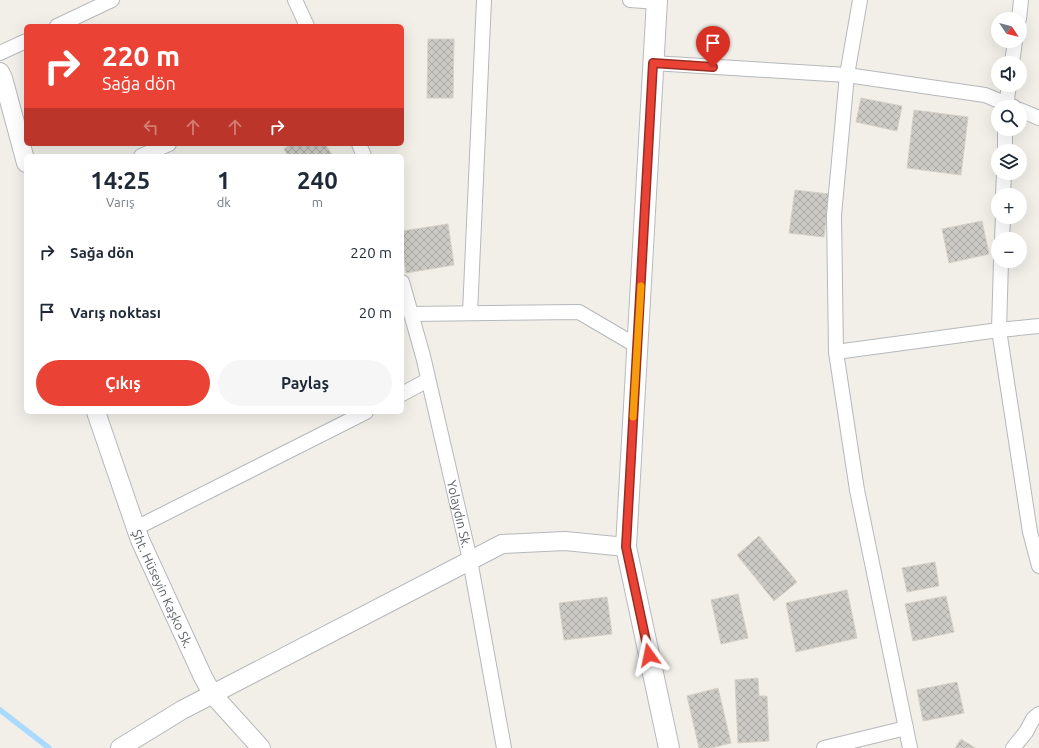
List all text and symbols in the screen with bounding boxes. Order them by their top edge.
north arrow [991,12,1027,48]
map controls [991,12,1027,268]
pin [696,26,730,67]
icon: arrive [702,32,724,54]
icon: right [36,40,88,92]
text: 220 m [102,40,180,71]
button: sound [991,56,1027,92]
text: Sağa dön [102,73,176,93]
button: search [991,100,1027,136]
icon: left [140,116,162,138]
icon: ahead [182,116,204,138]
icon: ahead [224,116,246,138]
icon: right [266,116,288,138]
button: layers [991,144,1027,180]
text: 14:25 [90,167,150,194]
text: 1 [217,167,230,194]
text: 240 [297,167,338,194]
button: + [991,188,1027,224]
text: Varış [106,195,135,209]
text: dk [217,195,231,209]
text: m [312,195,323,209]
button: − [991,232,1027,268]
icon: right [36,241,58,263]
text: Sağa dön [70,244,134,261]
text: 220 m [350,244,392,261]
icon: arrive [36,301,58,323]
text: Varış noktası [70,304,161,321]
text: 20 m [359,304,392,321]
button: Çıkış [36,360,210,406]
button: Paylaş [218,360,392,406]
street label: Yolaydın Sk. [445,479,474,549]
street label: Şht. Hüseyin Kaşko Sk. [130,528,196,650]
position arrow [628,634,670,676]

